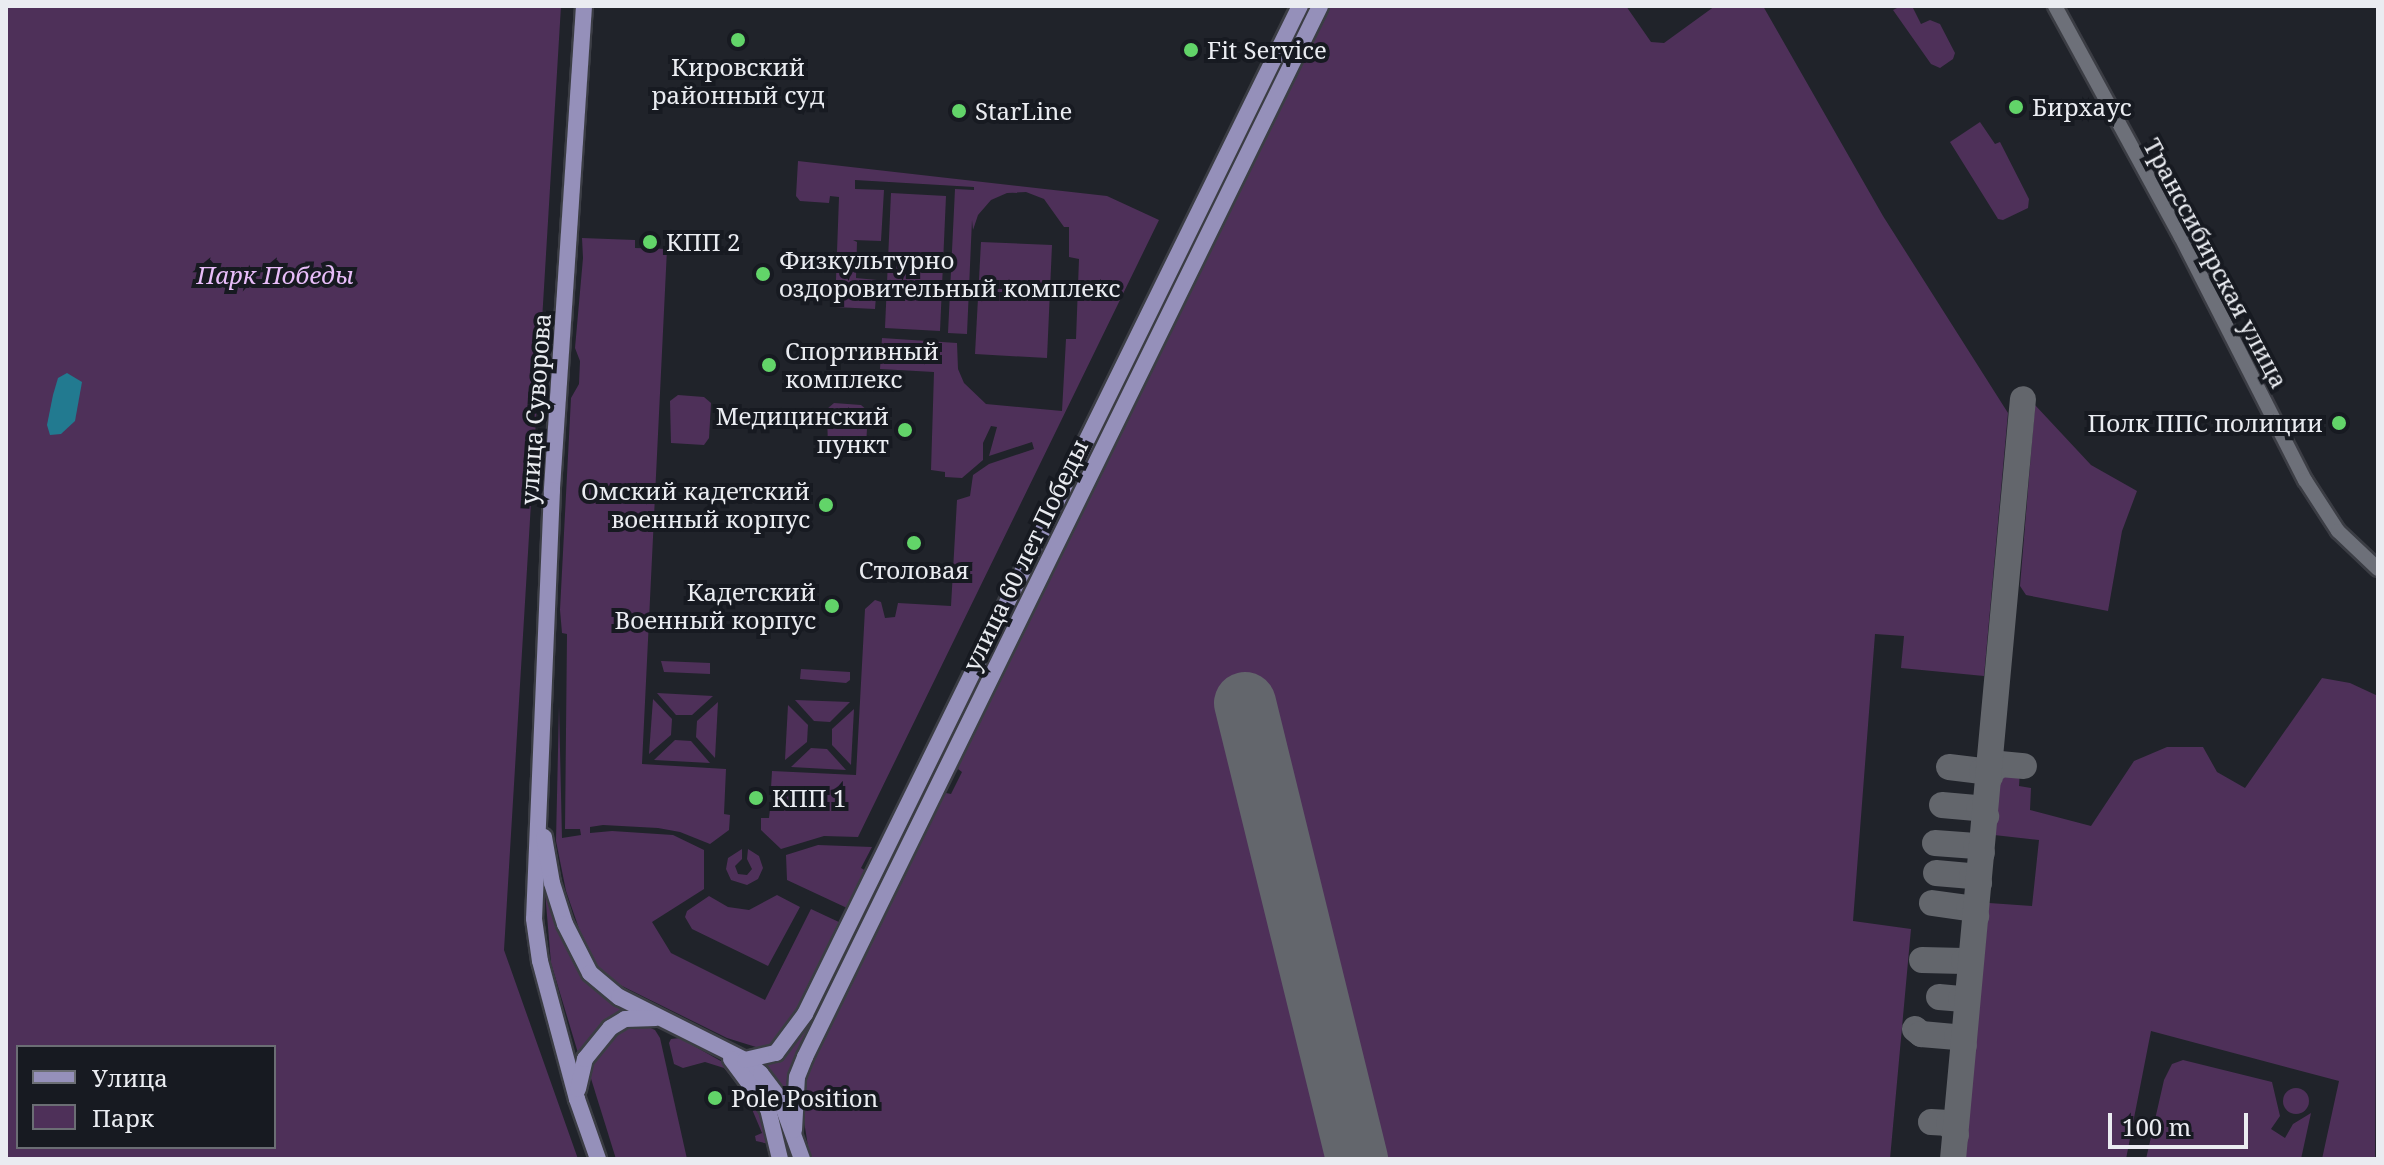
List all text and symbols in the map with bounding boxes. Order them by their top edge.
marker: Кировский районный суд [729,31,747,49]
place label: Fit Service [1207,36,1327,64]
marker: Fit Service [1182,41,1200,59]
place label: Кировский районный суд [651,53,825,109]
place label: Бирхаус [2032,93,2132,121]
place label: StarLine [975,97,1072,125]
marker: Бирхаус [2007,98,2025,116]
marker: StarLine [950,102,968,120]
street label: Транссибирская улица [2138,133,2294,393]
place label: КПП 2 [666,228,740,256]
marker: КПП 2 [641,233,659,251]
place label: Физкультурно оздоровительный комплекс [779,246,1120,302]
park label: Парк Победы [196,261,354,289]
marker: Физкультурно оздоровительный комплекс [754,265,772,283]
street label: улица Суворова [514,312,556,506]
place label: Спортивный комплекс [785,337,939,393]
marker: Спортивный комплекс [760,356,778,374]
place label: Медицинский пункт [716,402,889,458]
place label: Полк ППС полиции [2087,409,2323,437]
marker: Полк ППС полиции [2330,414,2348,432]
marker: Медицинский пункт [896,421,914,439]
street label: улица 60 лет Победы [956,435,1094,675]
place label: Омский кадетский военный корпус [581,477,810,533]
marker: Омский кадетский военный корпус [817,496,835,514]
marker: Столовая [905,534,923,552]
place label: Столовая [859,556,969,584]
place label: Кадетский Военный корпус [615,578,816,634]
marker: Кадетский Военный корпус [823,597,841,615]
place label: КПП 1 [772,784,846,812]
marker: КПП 1 [747,789,765,807]
legend [16,1045,276,1149]
text: Улица [92,1061,168,1094]
place label: Pole Position [731,1084,878,1112]
marker: Pole Position [706,1089,724,1107]
scale bar [2112,1097,2252,1147]
text: Парк [92,1101,154,1134]
text: 100 m [2122,1110,2191,1143]

